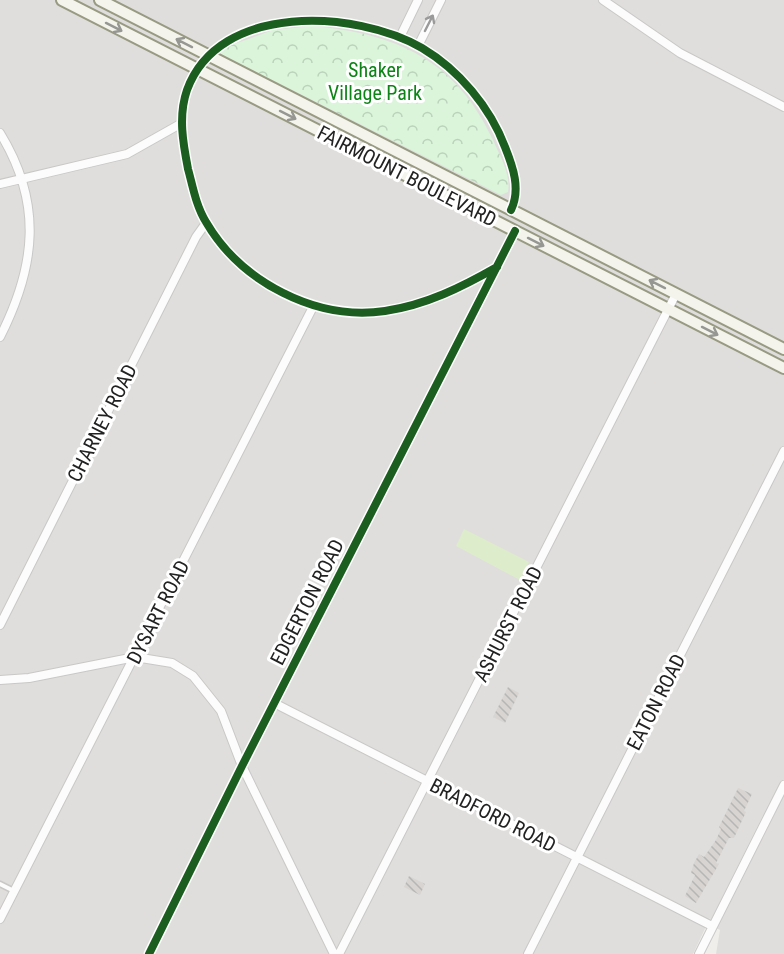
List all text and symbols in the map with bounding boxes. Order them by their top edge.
one-way arrow [424,14,435,32]
one-way arrow [105,21,123,33]
one-way arrow [176,37,193,49]
park label: Shaker Village Park [328,58,422,105]
one-way arrow [278,110,296,122]
street label: FAIRMOUNT BOULEVARD [313,120,501,232]
one-way arrow [527,237,545,248]
one-way arrow [648,278,666,290]
one-way arrow [701,325,718,337]
street label: CHARNEY ROAD [62,360,142,486]
street label: EDGERTON ROAD [265,535,349,669]
street label: DYSART ROAD [122,556,194,668]
street label: ASHURST ROAD [469,562,547,686]
street label: EATON ROAD [622,650,690,754]
street label: BRADFORD ROAD [426,773,560,857]

